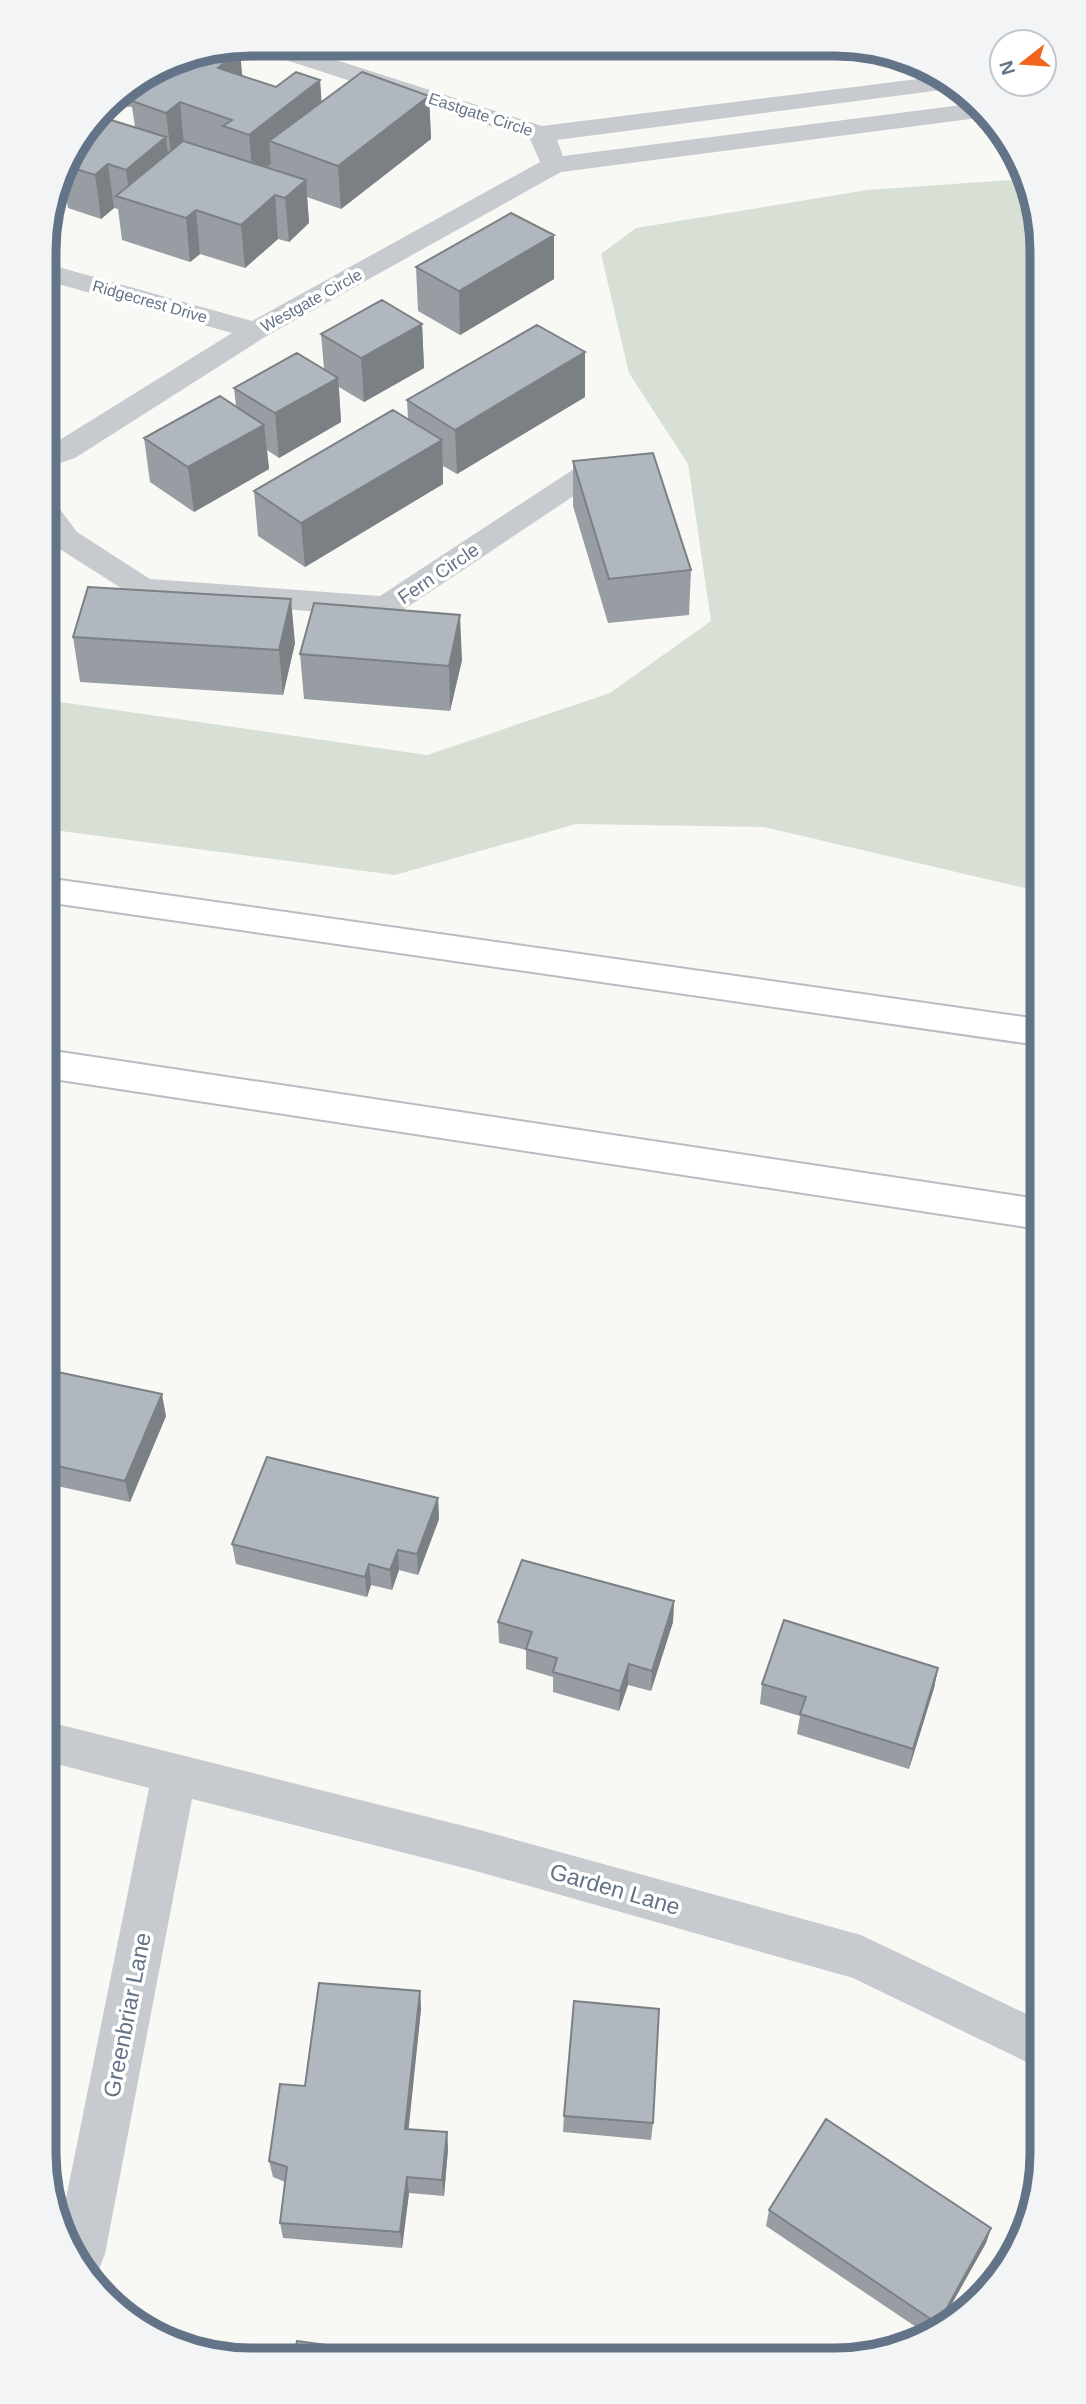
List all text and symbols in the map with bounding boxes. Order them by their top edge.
north arrow [988,28,1058,98]
text: N [995,58,1019,77]
street label: Eastgate Circle [427,90,535,139]
street label: Westgate Circle [258,266,365,335]
street label: Ridgecrest Drive [91,277,209,326]
street label: Fern Circle [394,539,483,608]
street label: Garden Lane [547,1858,683,1920]
street label: Greenbriar Lane [98,1930,156,2100]

